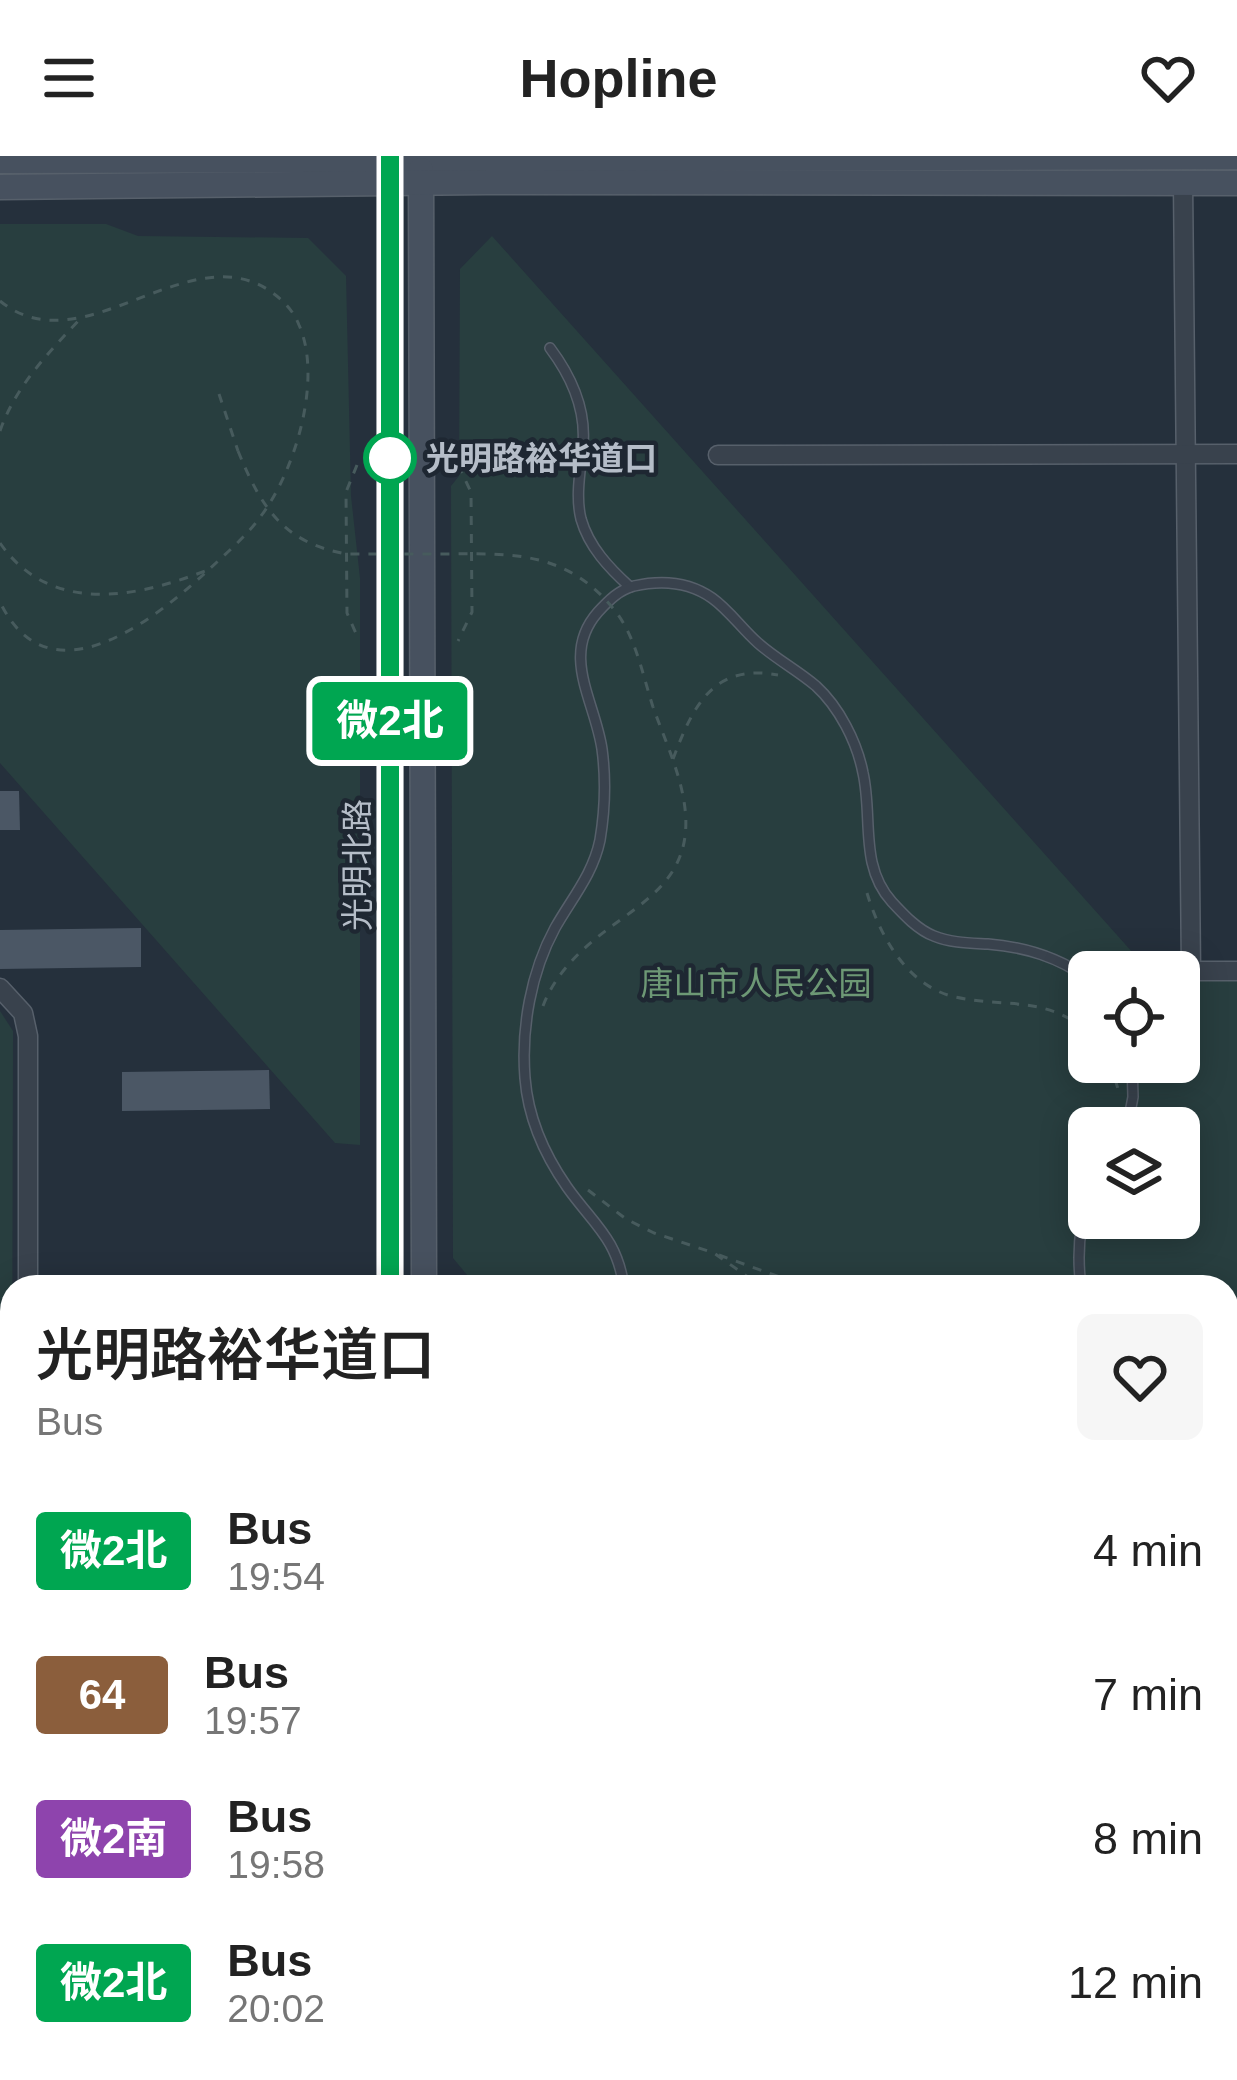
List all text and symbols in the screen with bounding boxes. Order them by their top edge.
icon: menu [36,45,102,111]
icon: heart [1135,45,1201,111]
text: Hopline [520,48,718,108]
marker: 光明路裕华道口 [365,433,415,483]
place label: 光明路裕华道口 [426,440,657,477]
line badge: 微2北 [321,682,459,760]
text: 微2北 [336,697,444,744]
street label: 光明北路 [339,799,376,931]
map controls [1068,951,1200,1239]
button: locate [1068,951,1200,1083]
park label: 唐山市人民公园 [641,965,872,1002]
button: layers [1068,1107,1200,1239]
button: heart [1077,1314,1203,1440]
text: 光明路裕华道口 [36,1323,435,1387]
text: Bus [36,1400,103,1443]
text: Bus [227,1503,312,1554]
text: 4 min [1093,1525,1203,1576]
text: 微2北 [60,1527,167,1574]
text: 19:54 [227,1555,325,1598]
text: Bus [204,1647,289,1698]
text: 7 min [1093,1669,1203,1720]
text: 64 [79,1671,125,1718]
text: 19:57 [204,1699,302,1742]
text: Bus [227,1791,312,1842]
text: 8 min [1093,1813,1203,1864]
text: 微2南 [60,1815,167,1862]
text: 19:58 [227,1843,325,1886]
text: Bus [227,1935,312,1986]
text: 12 min [1068,1957,1203,2008]
text: 微2北 [60,1959,167,2006]
text: 20:02 [227,1987,325,2030]

